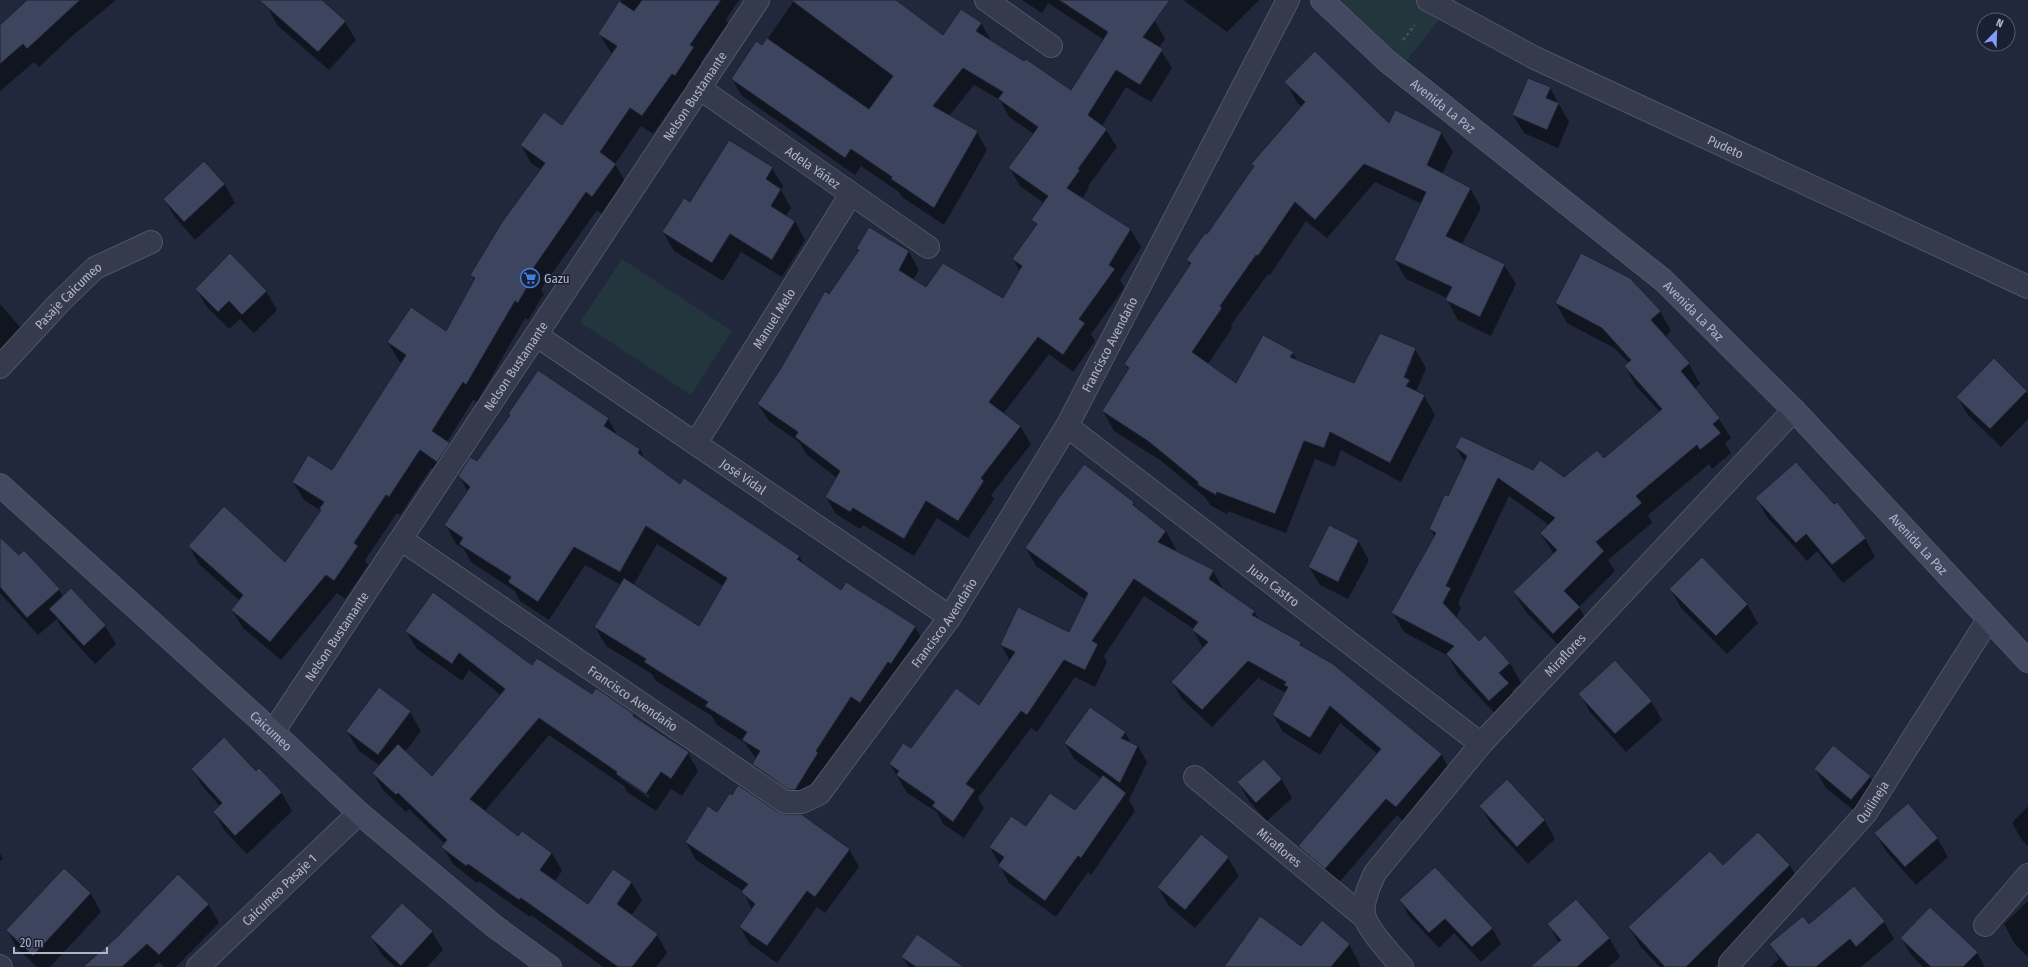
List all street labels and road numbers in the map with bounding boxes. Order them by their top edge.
street label: Nelson Bustamante [660,49,730,144]
street label: Avenida La Paz [1408,76,1478,136]
street label: Pudeto [1705,132,1746,162]
street label: Adela Yáñez [783,143,843,192]
street label: Pasaje Caicumeo [32,259,104,332]
street label: Avenida La Paz [1660,278,1727,344]
street label: Manuel Melo [750,285,799,351]
street label: Francisco Avendaño [1079,294,1141,395]
street label: Nelson Bustamante [481,319,551,414]
street label: José Vidal [717,456,769,498]
street label: Avenida La Paz [1886,510,1951,578]
street label: Juan Castro [1245,561,1302,610]
street label: Francisco Avendaño [908,575,980,670]
street label: Nelson Bustamante [302,589,372,684]
street label: Miraflores [1541,630,1589,680]
street label: Francisco Avendaño [585,663,681,734]
street label: Caicumeo [247,708,295,754]
street label: Quilineja [1853,778,1892,827]
street label: Miraflores [1254,825,1305,871]
street label: Caicumeo Pasaje 1 [239,851,319,929]

